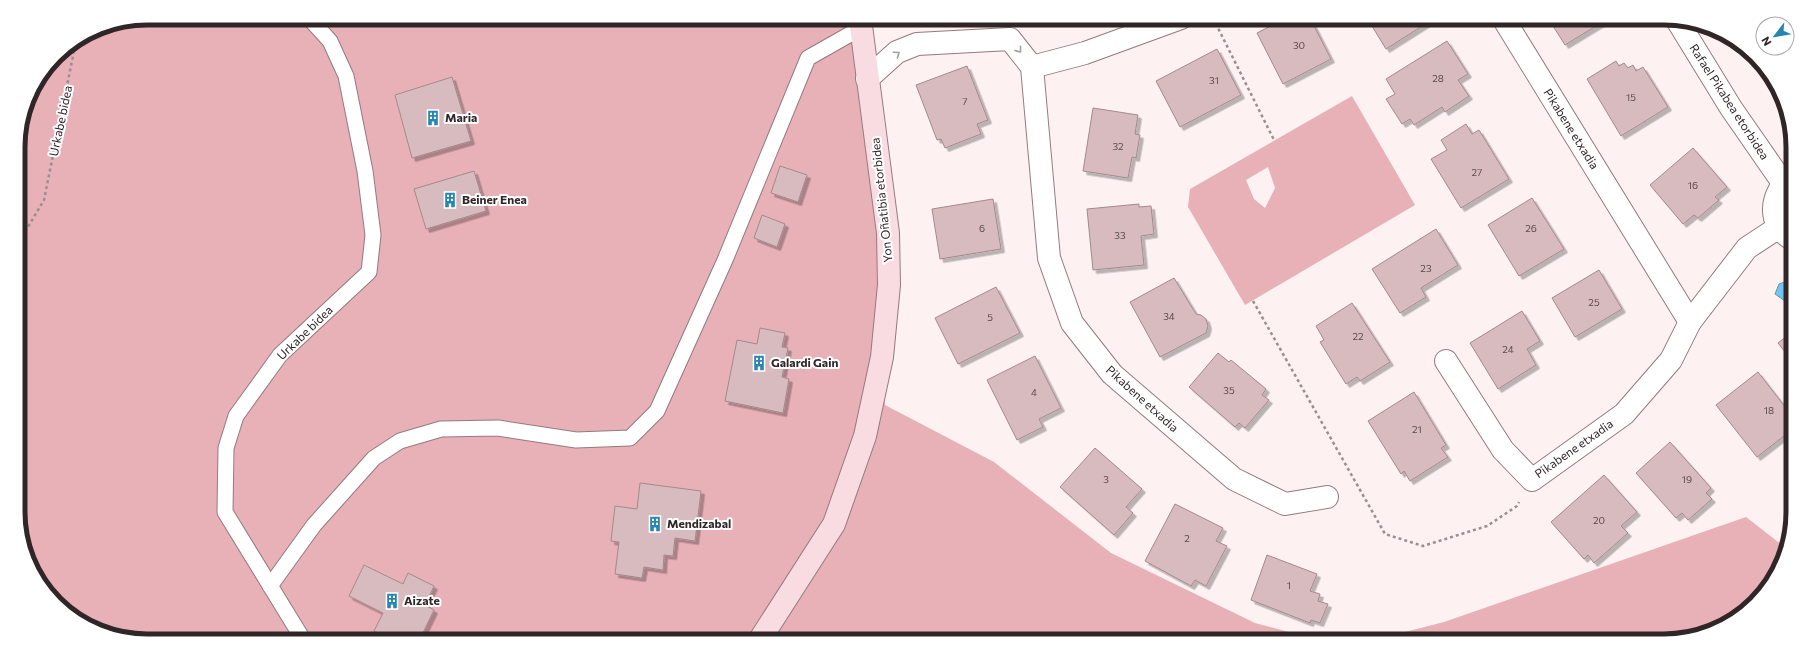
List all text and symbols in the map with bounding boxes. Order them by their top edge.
north arrow [1755,16,1795,56]
text: N [1758,35,1774,48]
house number: 30 [1293,39,1305,51]
street label: Rafael Pikabea etorbidea [1687,41,1772,162]
one-way arrow [1014,45,1021,52]
one-way arrow [893,51,900,59]
house number: 28 [1432,72,1444,84]
house number: 31 [1209,74,1219,86]
street label: Urkabe bidea [46,84,74,157]
street label: Pikabene etxadia [1541,86,1602,171]
house number: 15 [1626,91,1636,103]
house number: 7 [962,95,968,107]
building icon: Maria [424,109,442,127]
place label: Maria [445,110,477,124]
street label: Yon Oñatibia etorbidea [867,137,895,263]
house number: 32 [1112,140,1124,152]
house number: 27 [1472,166,1482,178]
house number: 16 [1688,179,1698,191]
building icon: Beiner Enea [441,191,459,209]
place label: Beiner Enea [462,192,527,206]
house number: 6 [979,222,985,234]
house number: 26 [1525,222,1537,234]
house number: 33 [1114,229,1126,241]
house number: 23 [1420,262,1432,274]
house number: 25 [1588,296,1600,308]
street label: Urkabe bidea [274,302,335,362]
house number: 34 [1163,310,1175,322]
house number: 5 [987,311,993,323]
house number: 22 [1352,330,1364,342]
house number: 24 [1502,343,1514,355]
building icon: Galardi Gain [750,354,768,372]
place label: Galardi Gain [771,355,839,369]
street label: Pikabene etxadia [1104,362,1182,434]
house number: 35 [1223,384,1235,396]
house number: 4 [1031,386,1037,398]
house number: 18 [1764,404,1774,416]
street label: Pikabene etxadia [1532,416,1615,480]
house number: 21 [1412,423,1422,435]
house number: 3 [1103,473,1109,485]
house number: 19 [1682,473,1692,485]
house number: 20 [1593,514,1605,526]
building icon: Mendizabal [646,515,664,533]
place label: Mendizabal [667,516,731,530]
house number: 2 [1184,532,1190,544]
house number: 1 [1287,579,1291,591]
building icon: Aizate [383,592,401,610]
place label: Aizate [404,593,440,607]

